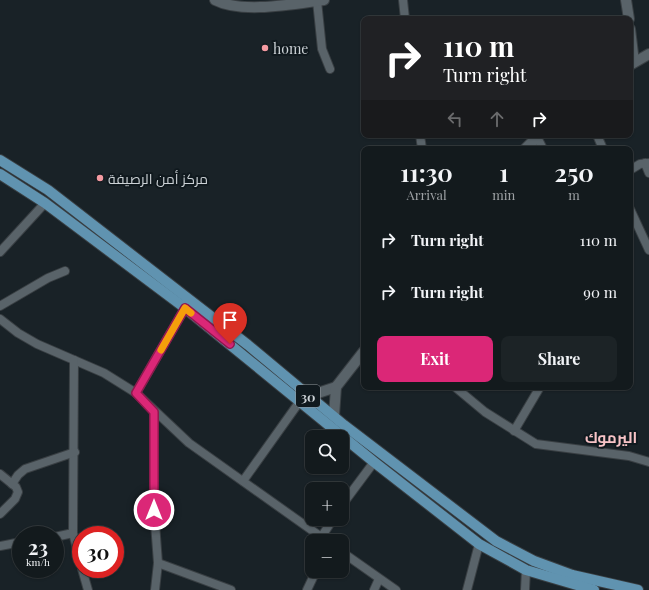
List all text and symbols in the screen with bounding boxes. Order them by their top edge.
text: 110 m [443,27,514,64]
icon: right [377,32,429,84]
place label: home [273,39,308,58]
marker: home [260,43,270,53]
text: Turn right [443,63,526,87]
icon: left [444,108,466,130]
icon: ahead [486,108,508,130]
icon: right [528,108,550,130]
text: 11:30 [400,156,453,188]
text: 1 [499,156,508,188]
text: 250 [555,156,594,188]
place label: مركز أمن الرصيفة [108,169,208,188]
marker: مركز أمن الرصيفة [95,173,105,183]
text: Arrival [407,186,447,203]
text: min [492,186,515,203]
text: m [568,186,580,203]
icon: right [377,229,399,251]
text: Turn right [411,230,484,250]
text: 110 m [580,230,617,250]
icon: right [377,281,399,303]
text: Turn right [411,282,484,302]
text: 90 m [583,282,617,302]
pin [213,303,247,344]
icon: arrive [219,309,241,331]
button: Exit [377,336,493,382]
button: Share [501,336,617,382]
road number: 30 [296,385,320,407]
district label: اليرموك [585,427,637,447]
map controls [305,430,349,578]
button: search [305,430,349,474]
button: + [305,482,349,526]
position arrow [133,489,175,531]
speed limit sign: 30 [72,526,124,578]
text: 23 [28,533,48,560]
button: − [305,534,349,578]
text: km/h [26,555,50,569]

